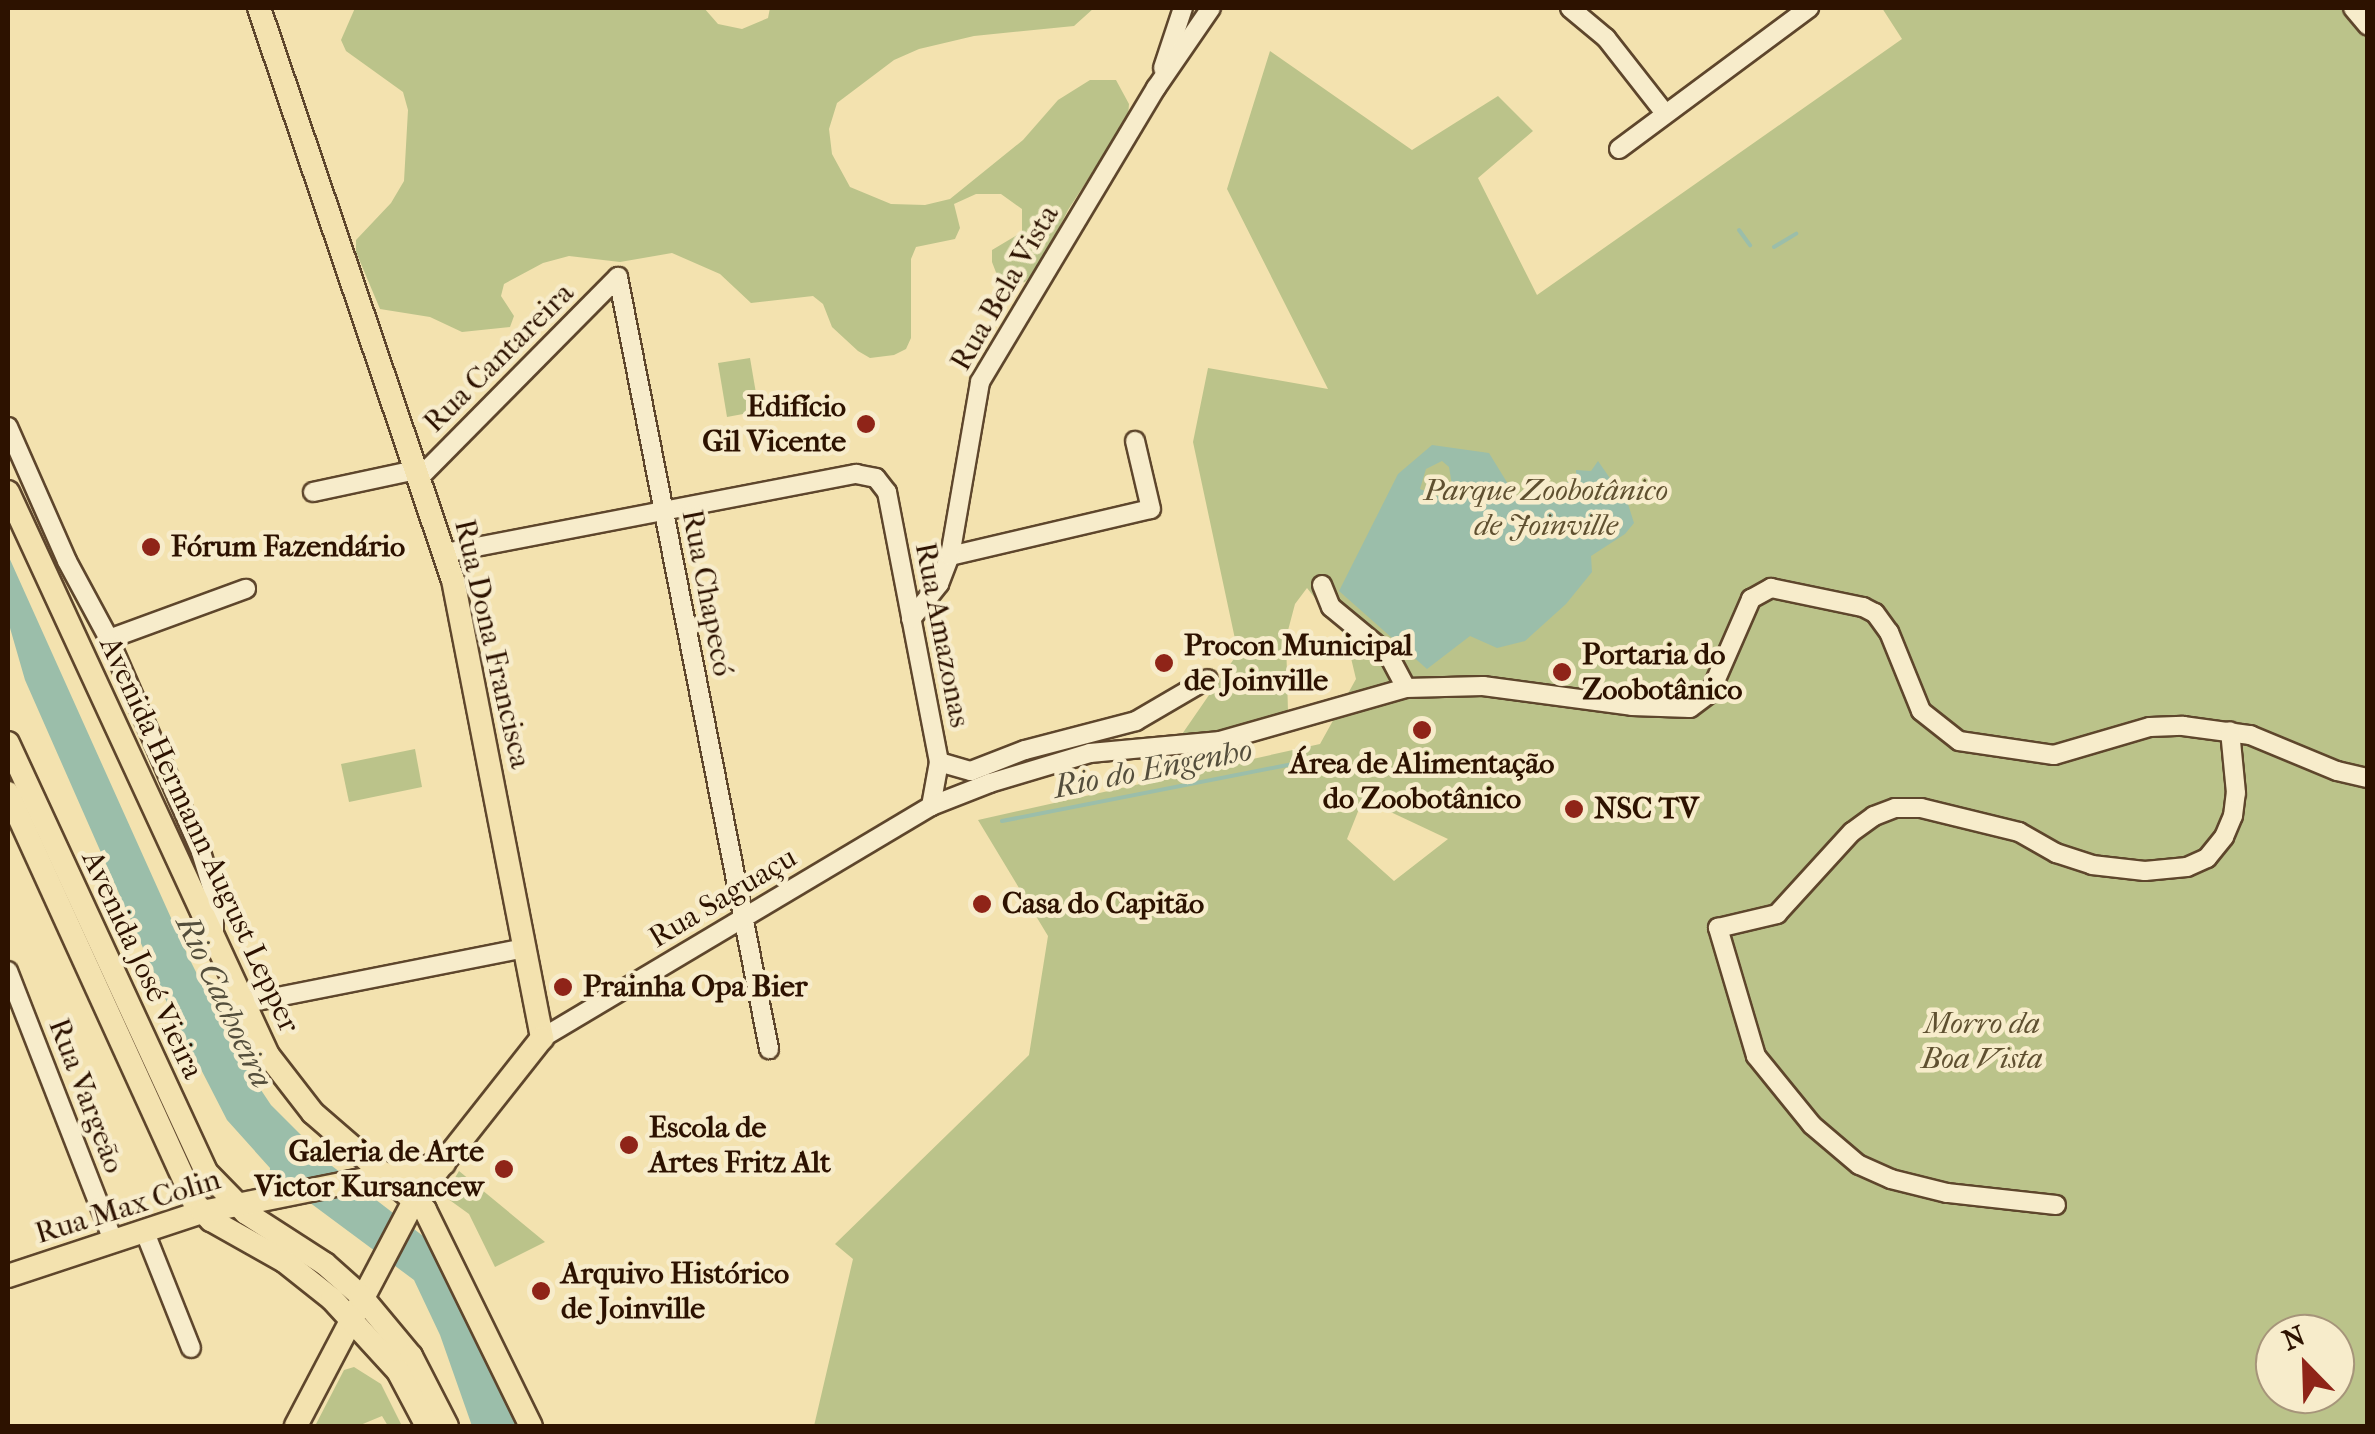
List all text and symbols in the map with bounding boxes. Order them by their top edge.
street label: Rua Bela Vista [943,199,1067,377]
street label: Rua Cantareira [417,276,581,440]
place label: Edifício Gil Vicente [702,389,846,460]
marker: Edifício Gil Vicente [855,413,877,435]
park label: Parque Zoobotânico de Joinville [1424,473,1668,544]
street label: Rua Chapecó [673,507,741,679]
street label: Rua Dona Francisca [446,516,538,772]
place label: Fórum Fazendário [171,529,405,565]
marker: Fórum Fazendário [140,536,162,558]
street label: Rua Amazonas [906,540,978,730]
place label: Procon Municipal de Joinville [1184,628,1413,698]
street label: Avenida Hermann August Lepper [91,631,307,1039]
place label: Portaria do Zoobotânico [1582,637,1743,708]
marker: Procon Municipal de Joinville [1153,652,1175,674]
marker: Portaria do Zoobotânico [1551,661,1573,683]
marker: Área de Alimentação do Zoobotânico [1411,719,1433,741]
water label: Rio do Engenho [1050,731,1256,807]
place label: Área de Alimentação do Zoobotânico [1289,746,1555,816]
place label: NSC TV [1594,791,1699,827]
marker: NSC TV [1563,798,1585,820]
street label: Rua Saguaçu [643,840,803,956]
street label: Avenida José Vieira [73,845,211,1085]
place label: Casa do Capitão [1002,886,1204,922]
marker: Casa do Capitão [971,893,993,915]
water label: Rio Cachoeira [167,910,281,1094]
place label: Prainha Opa Bier [583,969,808,1005]
marker: Prainha Opa Bier [552,976,574,998]
park label: Morro da Boa Vista [1921,1006,2043,1076]
street label: Rua Vargeão [40,1014,132,1178]
place label: Escola de Artes Fritz Alt [649,1110,831,1180]
place label: Galeria de Arte Victor Kursancew [254,1134,484,1204]
marker: Escola de Artes Fritz Alt [618,1134,640,1156]
marker: Galeria de Arte Victor Kursancew [493,1158,515,1180]
street label: Rua Max Colin [31,1162,225,1252]
place label: Arquivo Histórico de Joinville [561,1256,789,1326]
marker: Arquivo Histórico de Joinville [530,1280,552,1302]
north arrow [2255,1314,2355,1414]
text: N [2278,1318,2310,1357]

